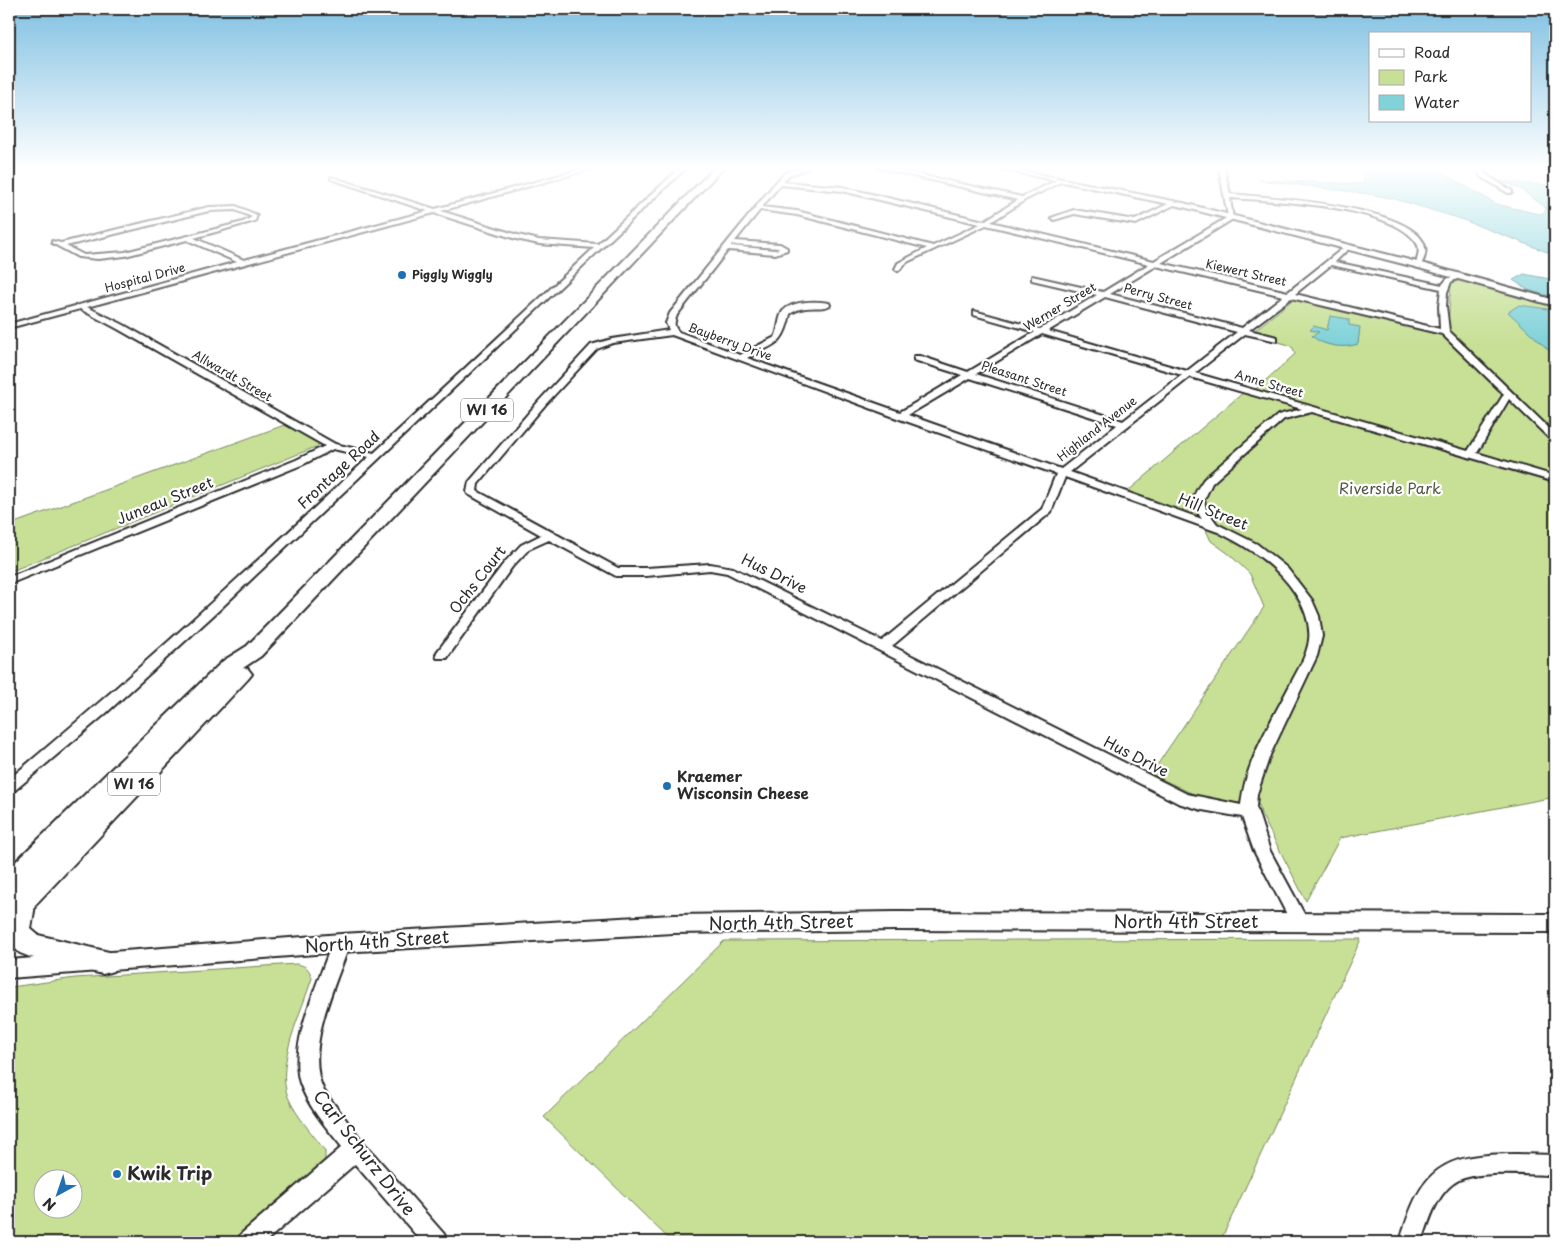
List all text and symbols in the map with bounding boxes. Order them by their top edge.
legend [1369,32,1532,122]
text: Road [1414,40,1450,63]
text: Park [1414,64,1448,87]
text: Water [1414,90,1459,113]
street label: Kiewert Street [1204,254,1288,290]
street label: Hospital Drive [103,258,187,296]
place label: Piggly Wiggly [412,265,493,283]
marker: Piggly Wiggly [396,269,408,281]
street label: Werner Street [1020,277,1099,335]
street label: Perry Street [1122,278,1195,314]
street label: Bayberry Drive [686,318,775,365]
street label: Allwardt Street [189,345,276,405]
street label: Pleasant Street [979,356,1070,400]
street label: Anne Street [1233,365,1306,401]
street label: Highland Avenue [1053,391,1140,465]
road number: WI 16 [461,398,513,422]
street label: Frontage Road [292,425,384,513]
street label: Juneau Street [113,470,216,529]
park label: Riverside Park [1339,476,1441,499]
street label: Hill Street [1175,486,1252,535]
street label: Ochs Court [443,540,511,618]
street label: Hus Drive [738,547,811,598]
street label: Hus Drive [1100,729,1173,782]
place label: Kraemer Wisconsin Cheese [677,764,809,804]
road number: WI 16 [108,772,160,796]
marker: Kraemer Wisconsin Cheese [661,780,673,792]
street label: North 4th Street [708,907,854,936]
street label: North 4th Street [1114,907,1258,934]
street label: North 4th Street [304,922,450,959]
street label: Carl Schurz Drive [307,1083,423,1221]
place label: Kwik Trip [127,1159,212,1186]
north arrow [32,1168,82,1218]
marker: Kwik Trip [111,1168,123,1180]
text: N [38,1193,60,1216]

